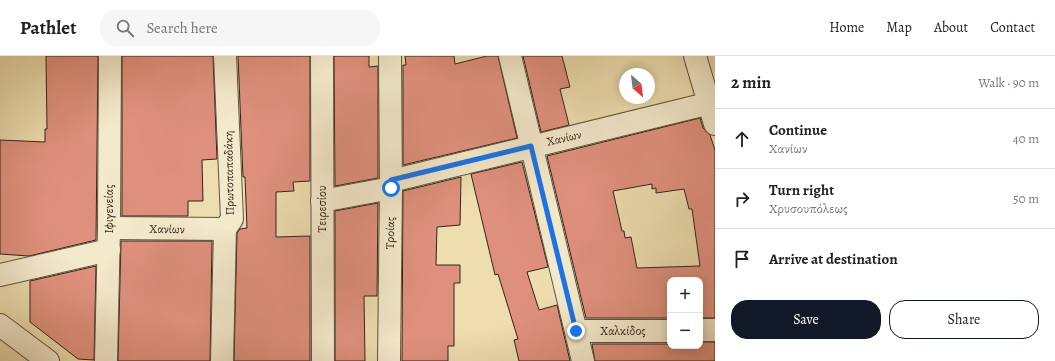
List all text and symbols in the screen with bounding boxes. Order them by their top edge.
search box [100,10,380,46]
text: Pathlet [20,15,76,41]
icon: search [114,17,136,39]
text: Search here [146,18,218,38]
text: Home [829,18,864,37]
text: Map [886,18,912,37]
text: About [934,18,968,37]
text: Contact [990,18,1035,37]
north arrow [619,68,655,104]
text: 2 min [731,71,771,94]
text: Walk · 90 m [978,74,1039,91]
text: Continue [769,120,827,140]
street label: Χανίων [545,126,583,150]
icon: ahead [731,128,753,150]
street label: Πρωτοπαπαδάκη [220,130,238,216]
text: 40 m [1013,130,1039,147]
text: Χανίων [769,140,807,157]
route start [382,179,400,197]
text: Turn right [769,180,834,200]
street label: Ιφιγενείας [101,185,117,234]
street label: Τειρεσίου [314,186,330,232]
icon: right [731,188,753,210]
text: 50 m [1013,190,1039,207]
text: Χρυσουπόλεως [769,200,848,217]
street label: Τροίας [382,217,398,249]
street label: Χανίων [149,221,185,237]
icon: arrive [731,248,753,270]
text: Arrive at destination [769,249,898,269]
map controls [667,277,703,349]
button: + [667,277,703,313]
button: Save [731,300,881,339]
button: Share [889,300,1039,339]
button: − [667,313,703,349]
route end [567,322,585,340]
street label: Χαλκίδος [600,323,646,339]

